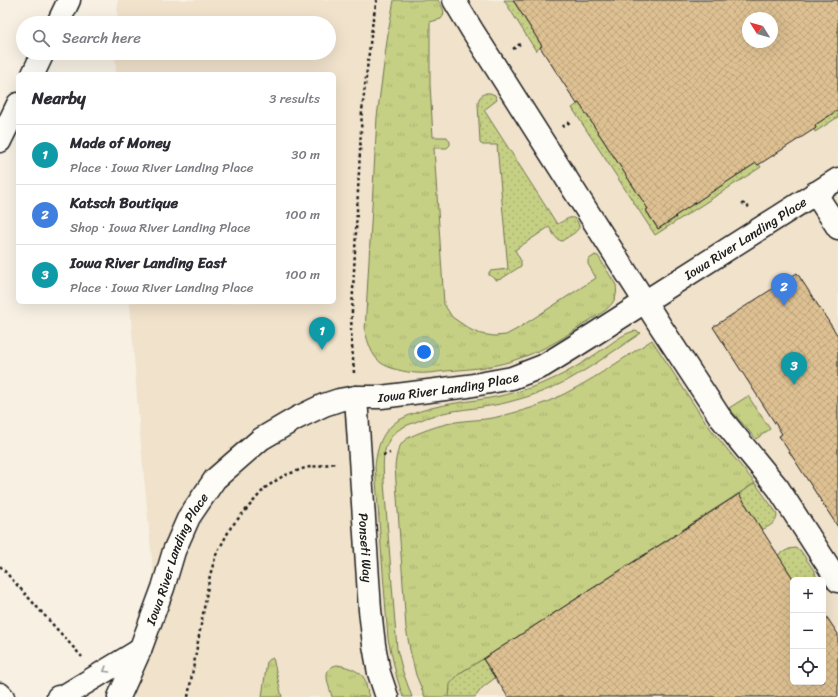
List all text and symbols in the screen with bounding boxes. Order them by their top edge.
north arrow [742,12,778,48]
search box [16,16,336,60]
text: Search here [62,25,141,51]
icon: search [30,27,52,49]
text: Nearby [32,83,86,113]
text: 3 results [269,87,320,110]
text: Made of Money [70,130,171,156]
text: 1 [42,143,48,166]
text: 30 m [291,143,320,166]
text: Place · Iowa River Landing Place [70,156,253,179]
text: Katsch Boutique [70,190,178,216]
street label: Iowa River Landing Place [678,190,812,286]
text: 2 [41,203,49,226]
text: 100 m [285,203,320,226]
text: Shop · Iowa River Landing Place [70,216,251,239]
text: Iowa River Landing East [70,250,226,276]
text: 3 [41,263,49,286]
text: 100 m [285,263,320,286]
pin: 2 [771,273,797,306]
text: Place · Iowa River Landing Place [70,276,253,299]
pin: 1 [309,317,335,350]
your location [414,342,434,362]
pin: 3 [781,352,807,385]
street label: Iowa River Landing Place [377,365,523,409]
street label: Iowa River Landing Place [138,487,214,629]
street label: Ponseti Way [352,512,380,583]
map controls [790,577,826,685]
button: + [790,577,826,613]
button: − [790,613,826,649]
button: locate [790,649,826,685]
one-way arrow [103,665,110,673]

